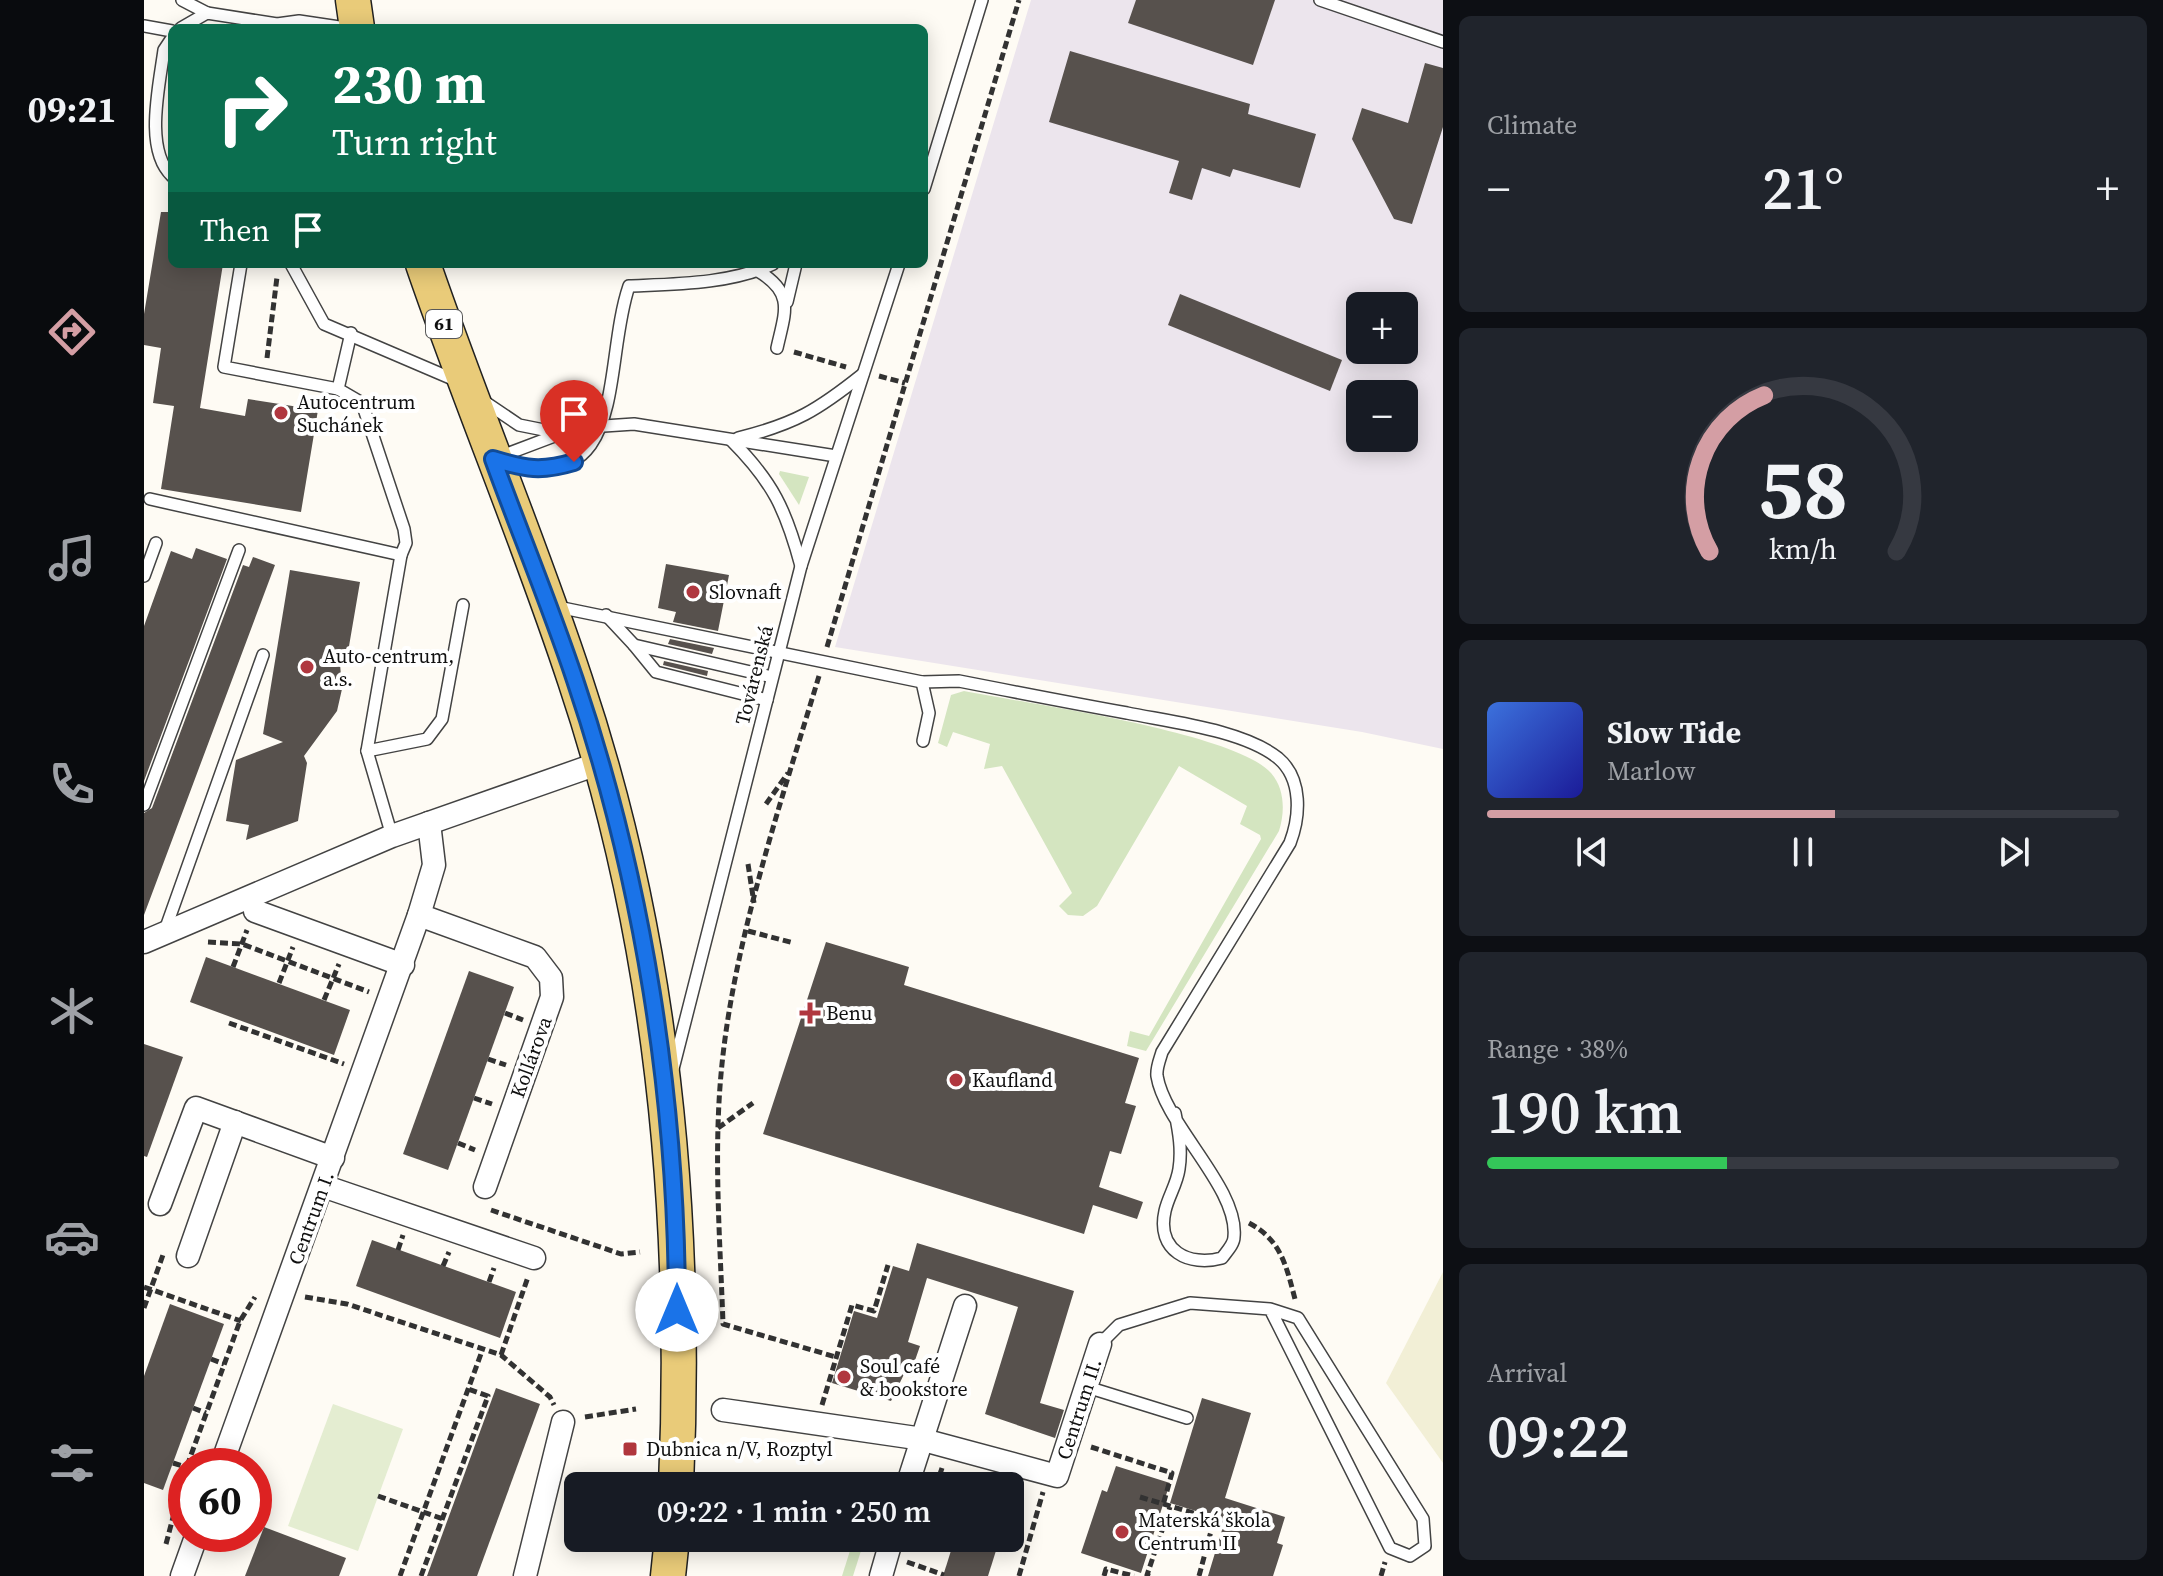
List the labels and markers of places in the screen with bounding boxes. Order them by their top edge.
pin [540,380,608,462]
place label: Autocentrum Suchánek [297,388,416,439]
marker: Autocentrum Suchánek [272,404,290,422]
place label: Slovnaft [709,578,781,606]
marker: Slovnaft [684,583,702,601]
place label: Auto-centrum, a.s. [323,642,454,693]
marker: Auto-centrum, a.s. [298,658,316,676]
place label: Benu [826,999,872,1027]
marker: Benu [801,1004,819,1022]
place label: Kaufland [972,1066,1053,1094]
marker: Kaufland [947,1071,965,1089]
place label: Soul café & bookstore [860,1352,968,1403]
marker: Soul café & bookstore [835,1368,853,1386]
place label: Dubnica n/V, Rozptyl [646,1435,833,1463]
marker: Dubnica n/V, Rozptyl [621,1440,639,1458]
place label: Materská škola Centrum II [1138,1506,1272,1557]
marker: Materská škola Centrum II [1113,1523,1131,1541]

